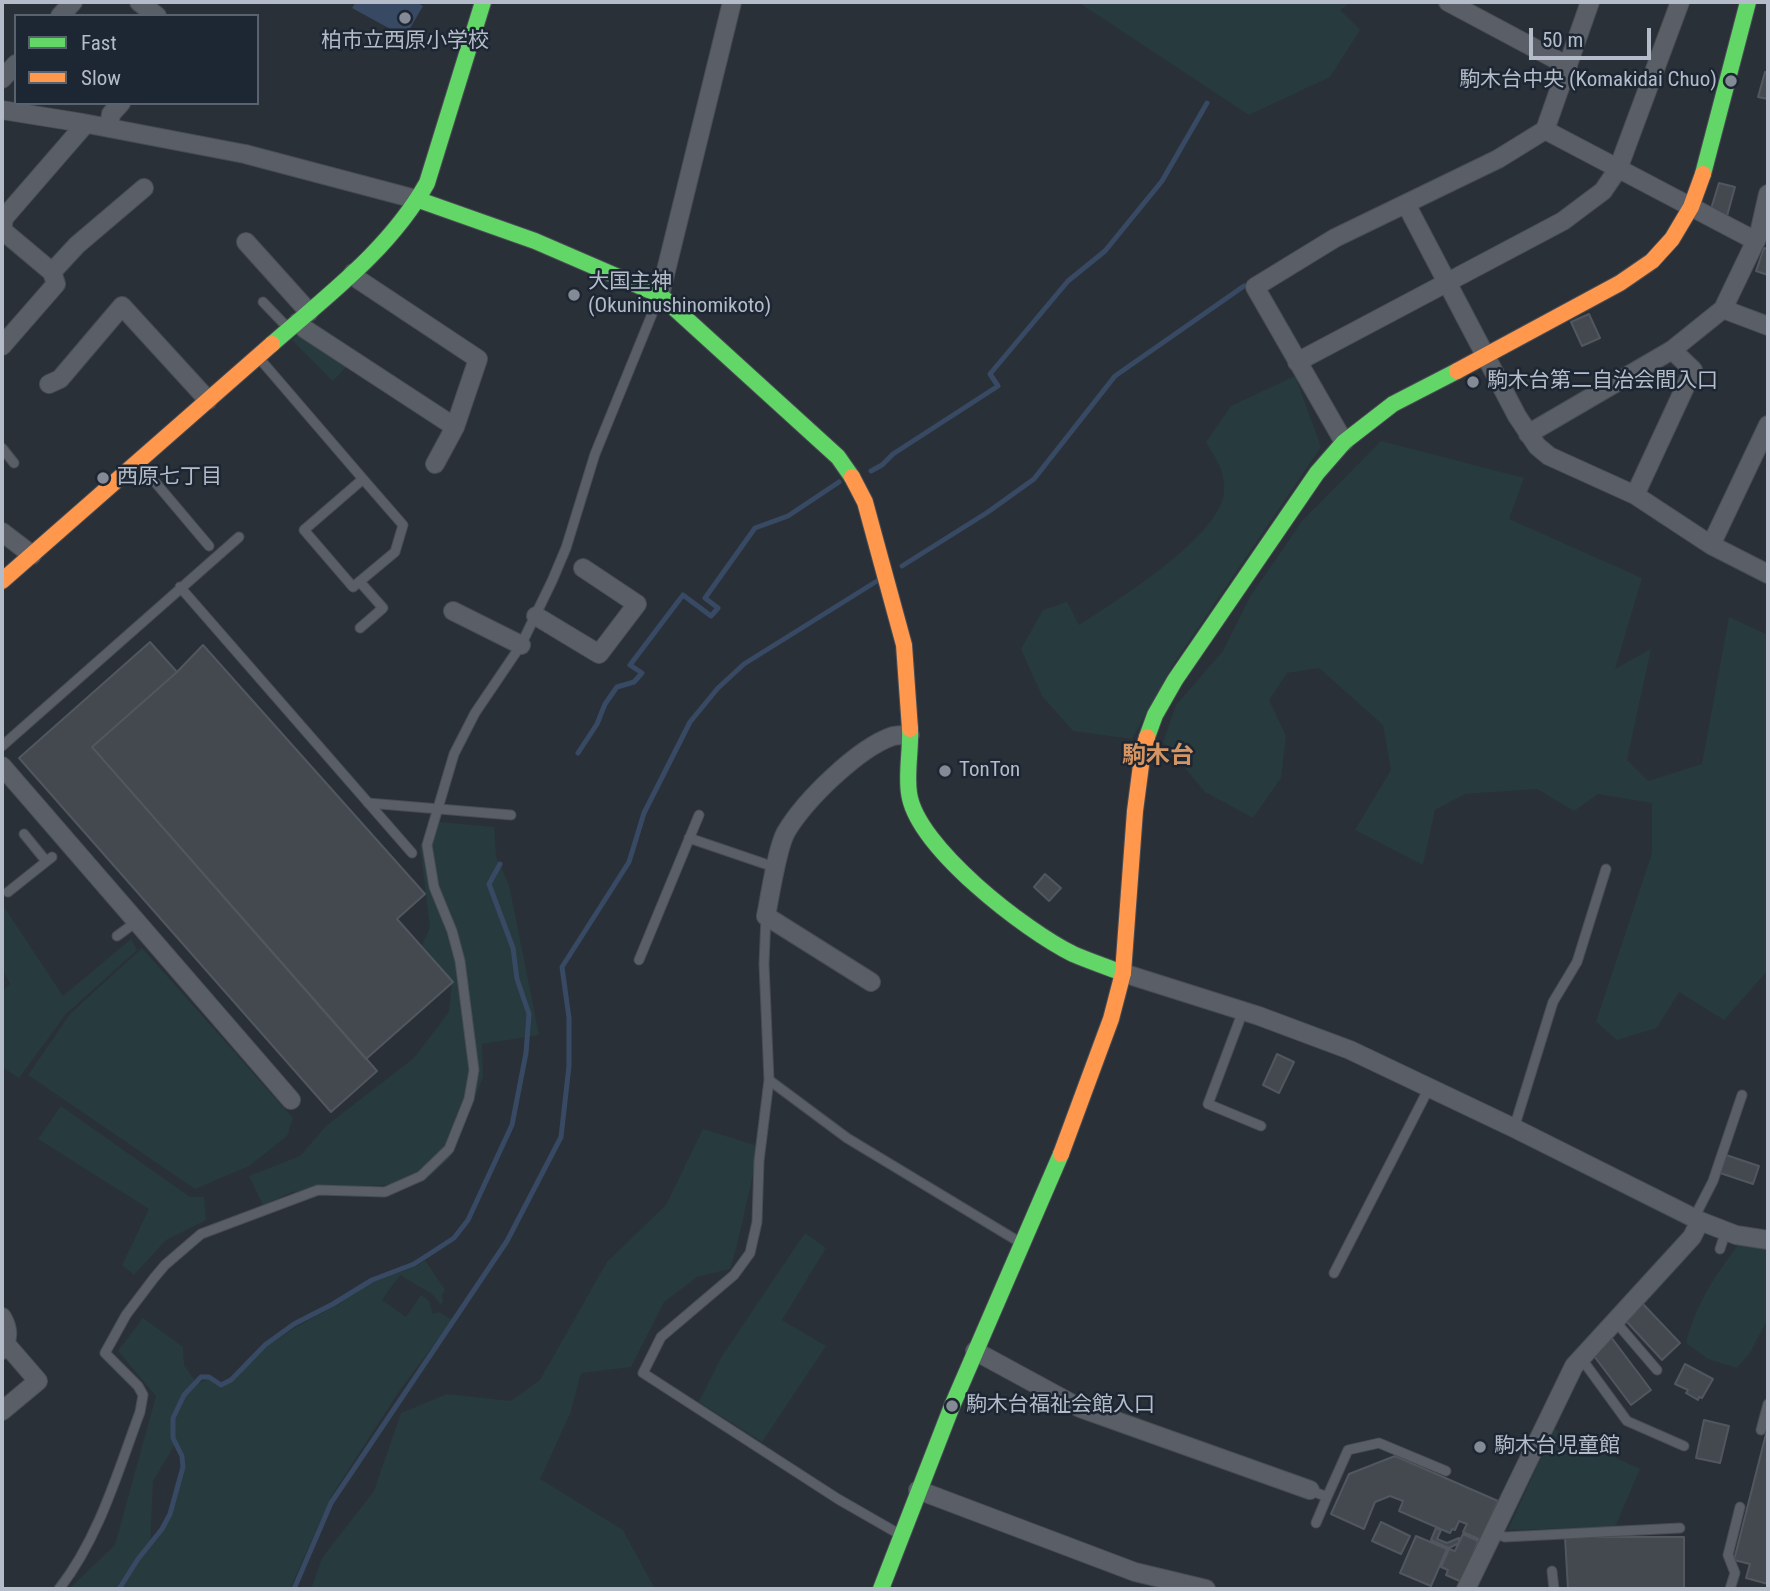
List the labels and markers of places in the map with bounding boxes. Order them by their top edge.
marker: 柏市立西原小学校 [397,10,413,26]
place label: 柏市立西原小学校 [321,29,489,55]
place label: 駒木台中央 (Komakidai Chuo) [1459,68,1717,94]
marker: 駒木台中央 (Komakidai Chuo) [1723,73,1739,89]
place label: 大国主神 (Okuninushinomikoto) [588,270,771,320]
marker: 大国主神 (Okuninushinomikoto) [566,287,582,303]
place label: 駒木台第二自治会間入口 [1487,369,1718,395]
marker: 駒木台第二自治会間入口 [1465,374,1481,390]
place label: 西原七丁目 [117,465,222,491]
marker: 西原七丁目 [95,470,111,486]
place label: TonTon [959,758,1020,784]
marker: TonTon [937,763,953,779]
place label: 駒木台福祉会館入口 [966,1393,1155,1419]
marker: 駒木台福祉会館入口 [944,1398,960,1414]
place label: 駒木台児童館 [1494,1434,1620,1460]
marker: 駒木台児童館 [1472,1439,1488,1455]

